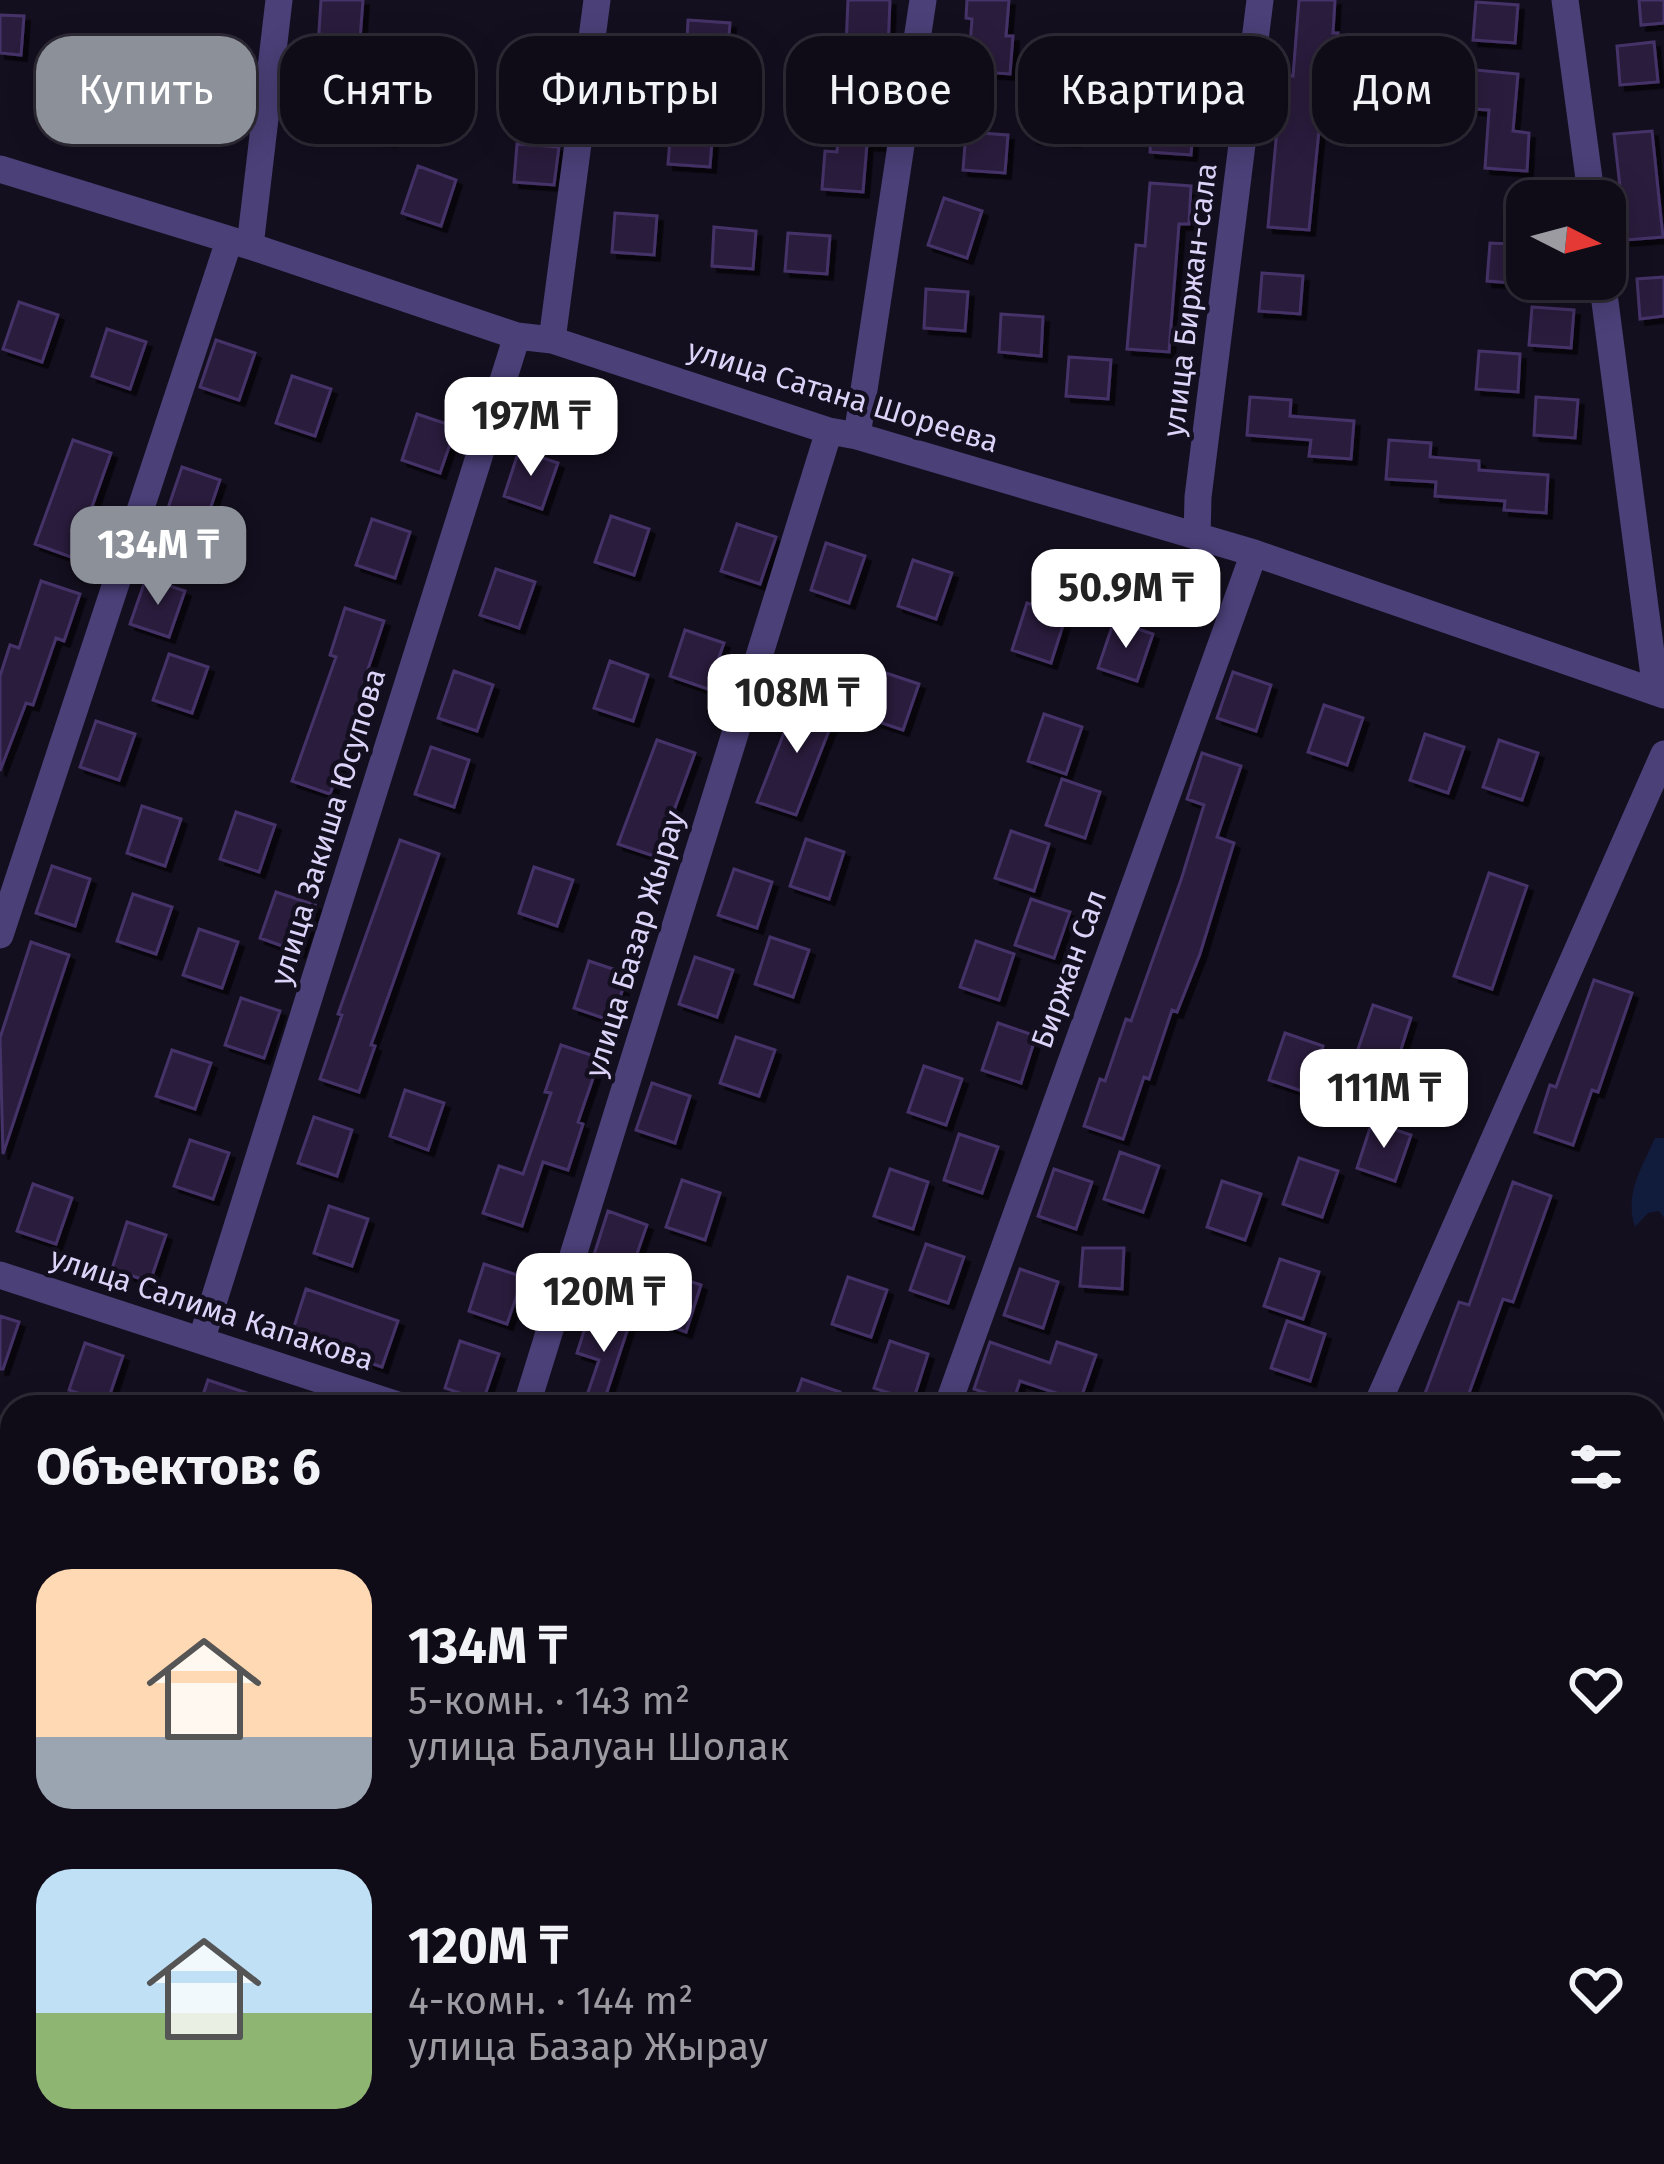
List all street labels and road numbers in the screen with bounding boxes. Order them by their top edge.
street label: улица Биржан-сала [1155,161,1225,439]
street label: улица Сатана Шореева [683,332,1003,460]
street label: улица Закиша Юсупова [263,664,393,990]
street label: улица Базар Жырау [577,806,693,1082]
street label: Биржан Сал [1024,885,1114,1053]
street label: улица Салима Капакова [46,1240,378,1378]

